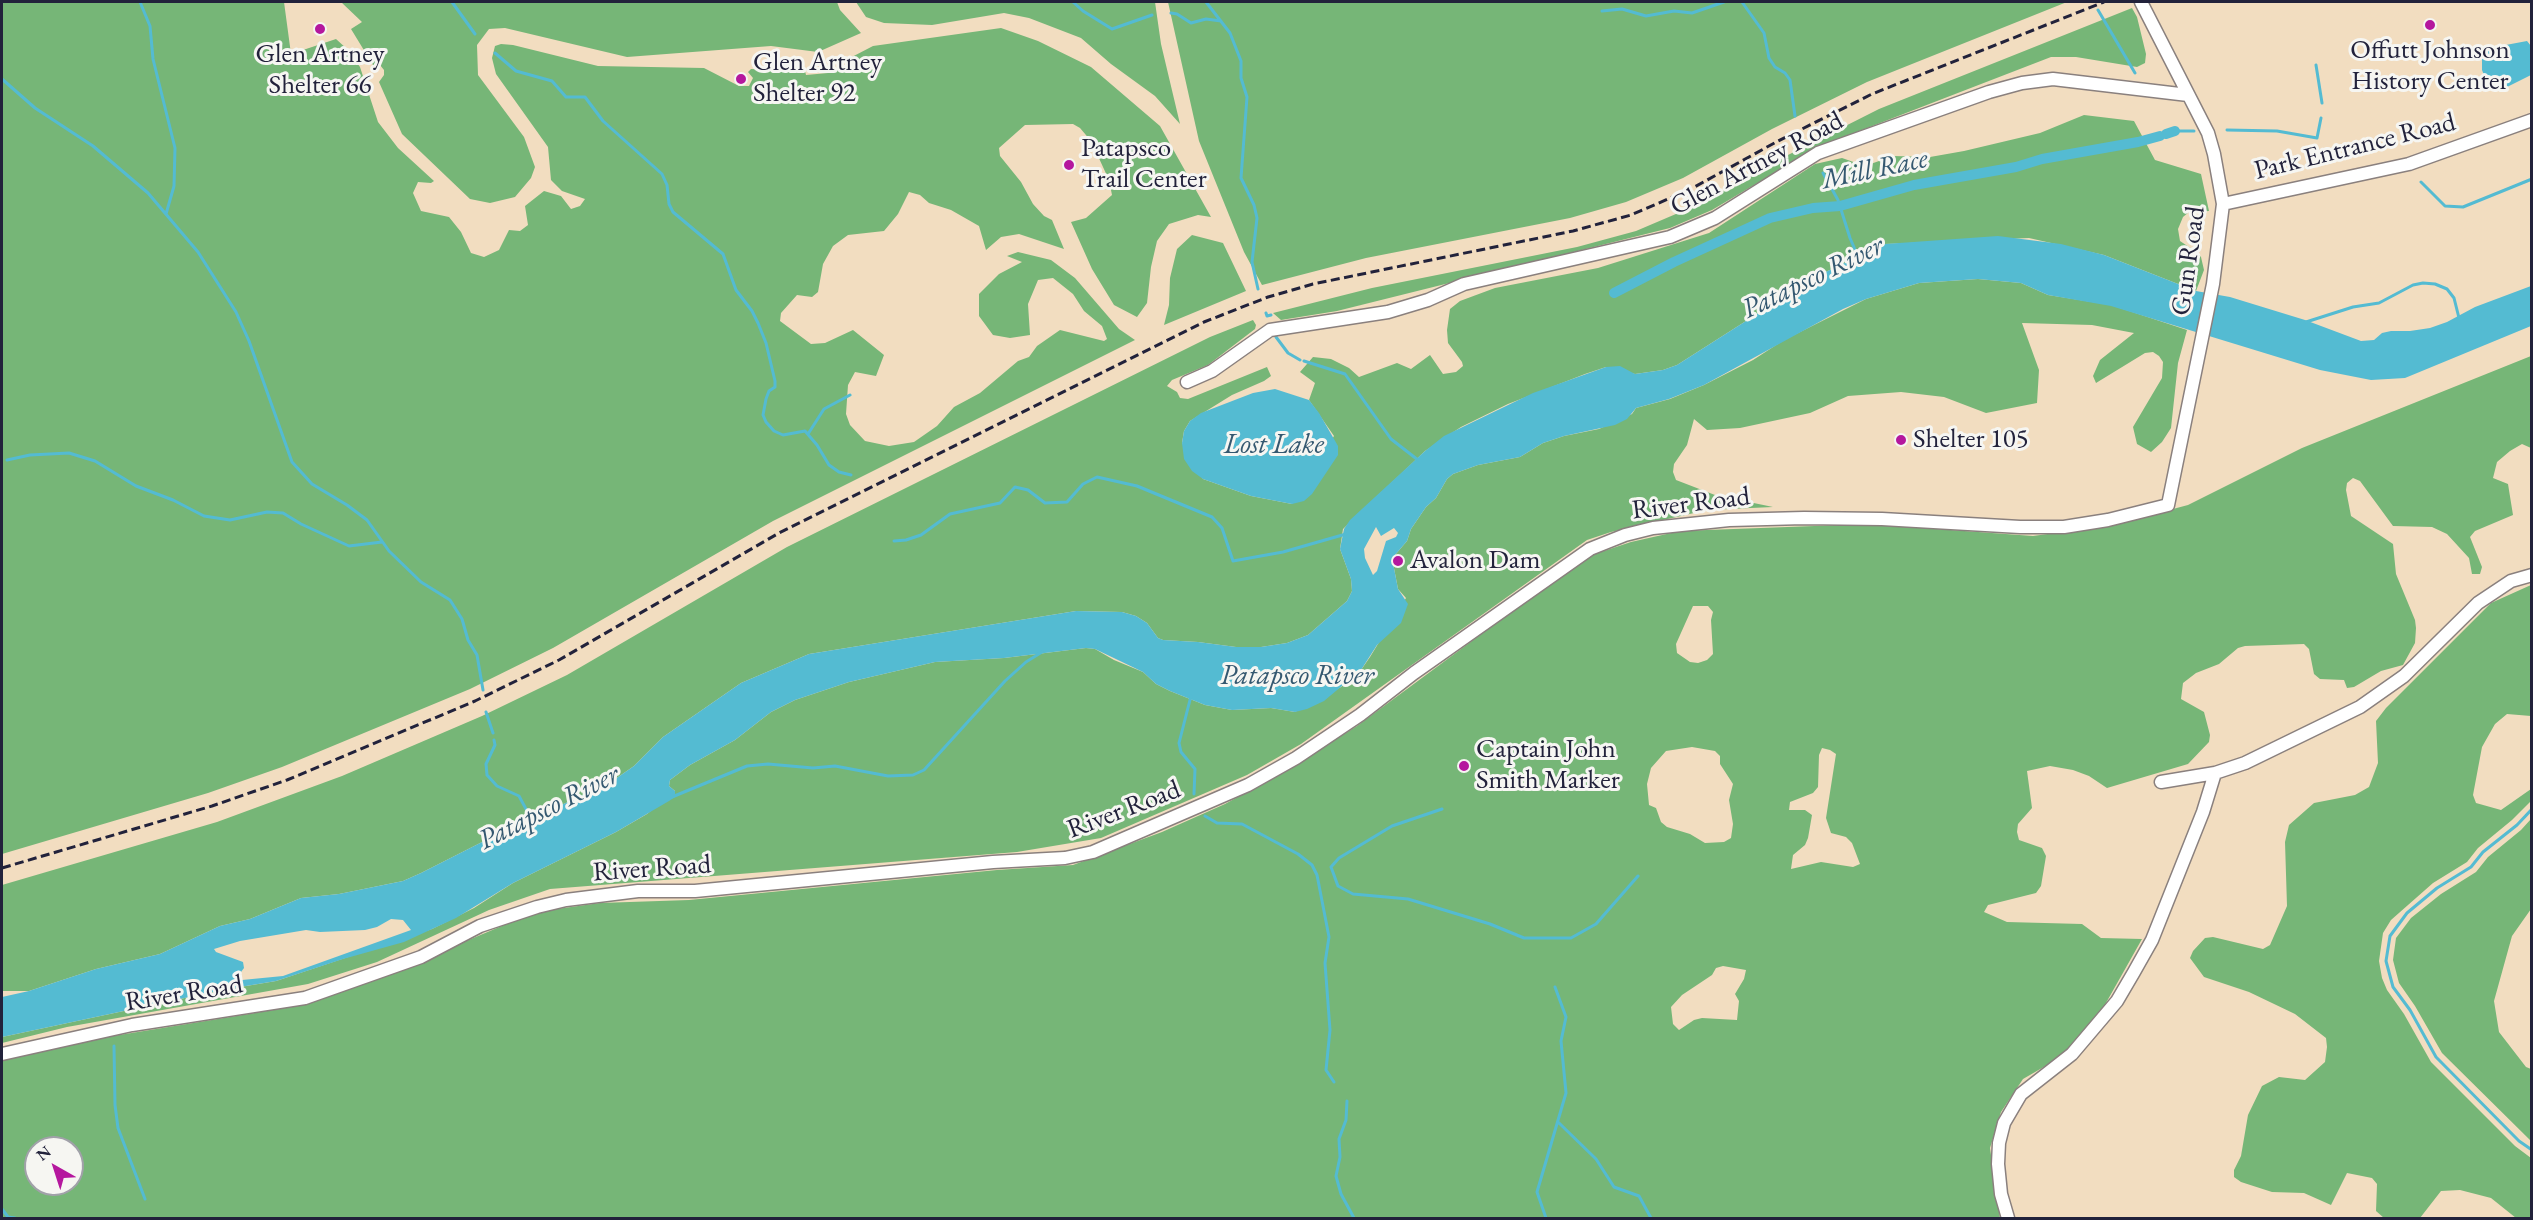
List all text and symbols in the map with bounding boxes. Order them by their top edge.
marker: Offutt Johnson History Center [2423,18,2437,32]
marker: Glen Artney Shelter 66 [313,22,327,36]
place label: Offutt Johnson History Center [2350,35,2510,98]
place label: Glen Artney Shelter 66 [255,39,385,102]
place label: Glen Artney Shelter 92 [753,47,882,110]
marker: Glen Artney Shelter 92 [734,72,748,86]
street label: Glen Artney Road [1665,105,1849,223]
street label: Park Entrance Road [2251,106,2459,188]
place label: Patapsco Trail Center [1081,133,1207,196]
water label: Mill Race [1819,142,1931,198]
marker: Patapsco Trail Center [1062,158,1076,172]
street label: Gun Road [2165,204,2213,318]
water label: Patapsco River [1737,229,1889,327]
place label: Shelter 105 [1913,424,2029,456]
water label: Lost Lake [1224,428,1324,462]
marker: Shelter 105 [1894,433,1908,447]
street label: River Road [1630,481,1752,527]
place label: Avalon Dam [1410,545,1541,577]
marker: Avalon Dam [1391,554,1405,568]
water label: Patapsco River [1220,659,1374,693]
place label: Captain John Smith Marker [1476,734,1620,797]
water label: Patapsco River [473,758,625,858]
marker: Captain John Smith Marker [1457,759,1471,773]
street label: River Road [1063,774,1185,846]
street label: River Road [592,849,712,889]
street label: River Road [123,969,245,1019]
north arrow [24,1136,84,1196]
text: N [32,1141,55,1165]

